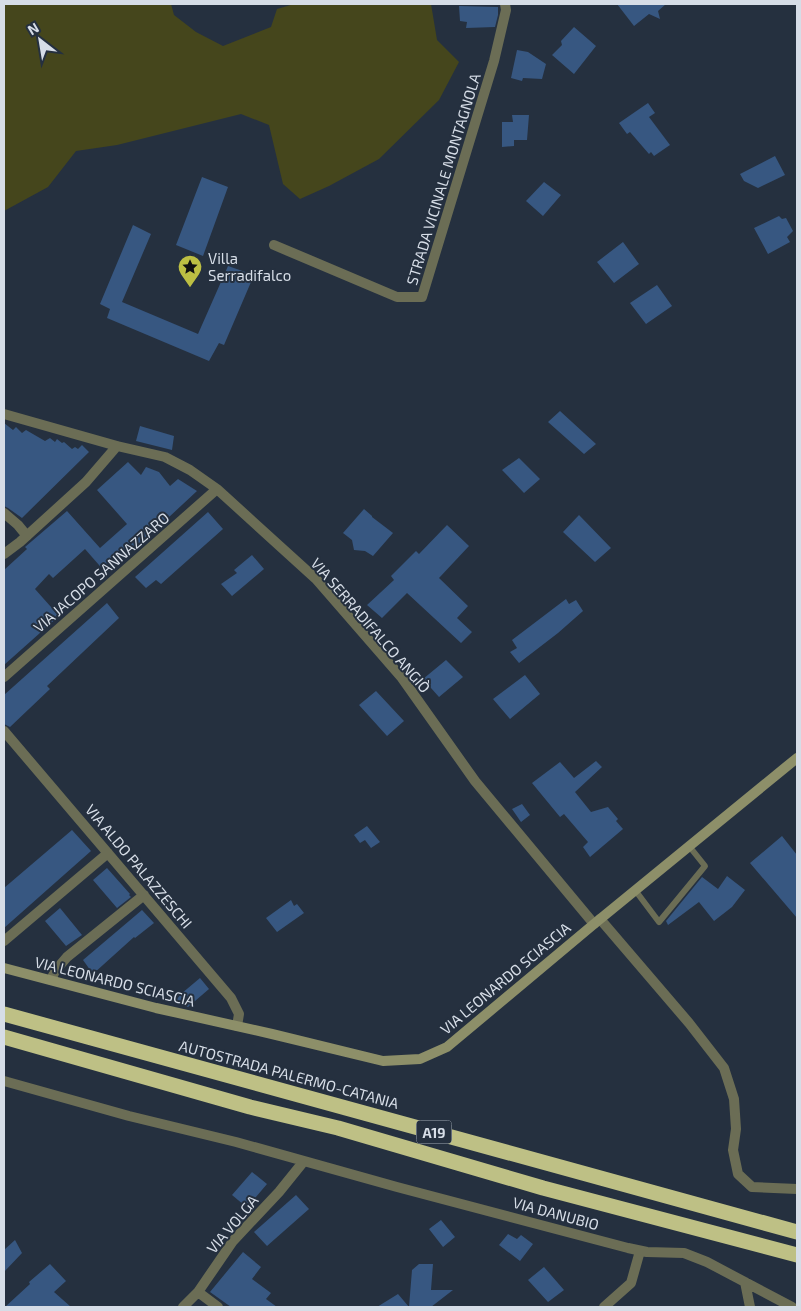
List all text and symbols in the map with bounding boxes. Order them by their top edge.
north arrow [15,15,65,65]
text: N [24,19,42,38]
street label: STRADA VICINALE MONTAGNOLA [402,70,484,287]
place label: Villa Serradifalco [208,249,291,284]
place icon: Villa Serradifalco [177,254,203,288]
street label: VIA JACOPO SANNAZZARO [29,508,173,636]
street label: VIA SERRADIFALCO ANGIÒ [308,554,434,696]
street label: VIA ALDO PALAZZESCHI [82,800,196,932]
street label: VIA LEONARDO SCIASCIA [436,918,574,1038]
street label: VIA LEONARDO SCIASCIA [33,952,198,1010]
street label: AUTOSTRADA PALERMO-CATANIA [177,1036,401,1112]
road number: A19 [416,1120,452,1144]
street label: VIA VOLGA [203,1191,262,1257]
street label: VIA DANUBIO [511,1193,601,1233]

